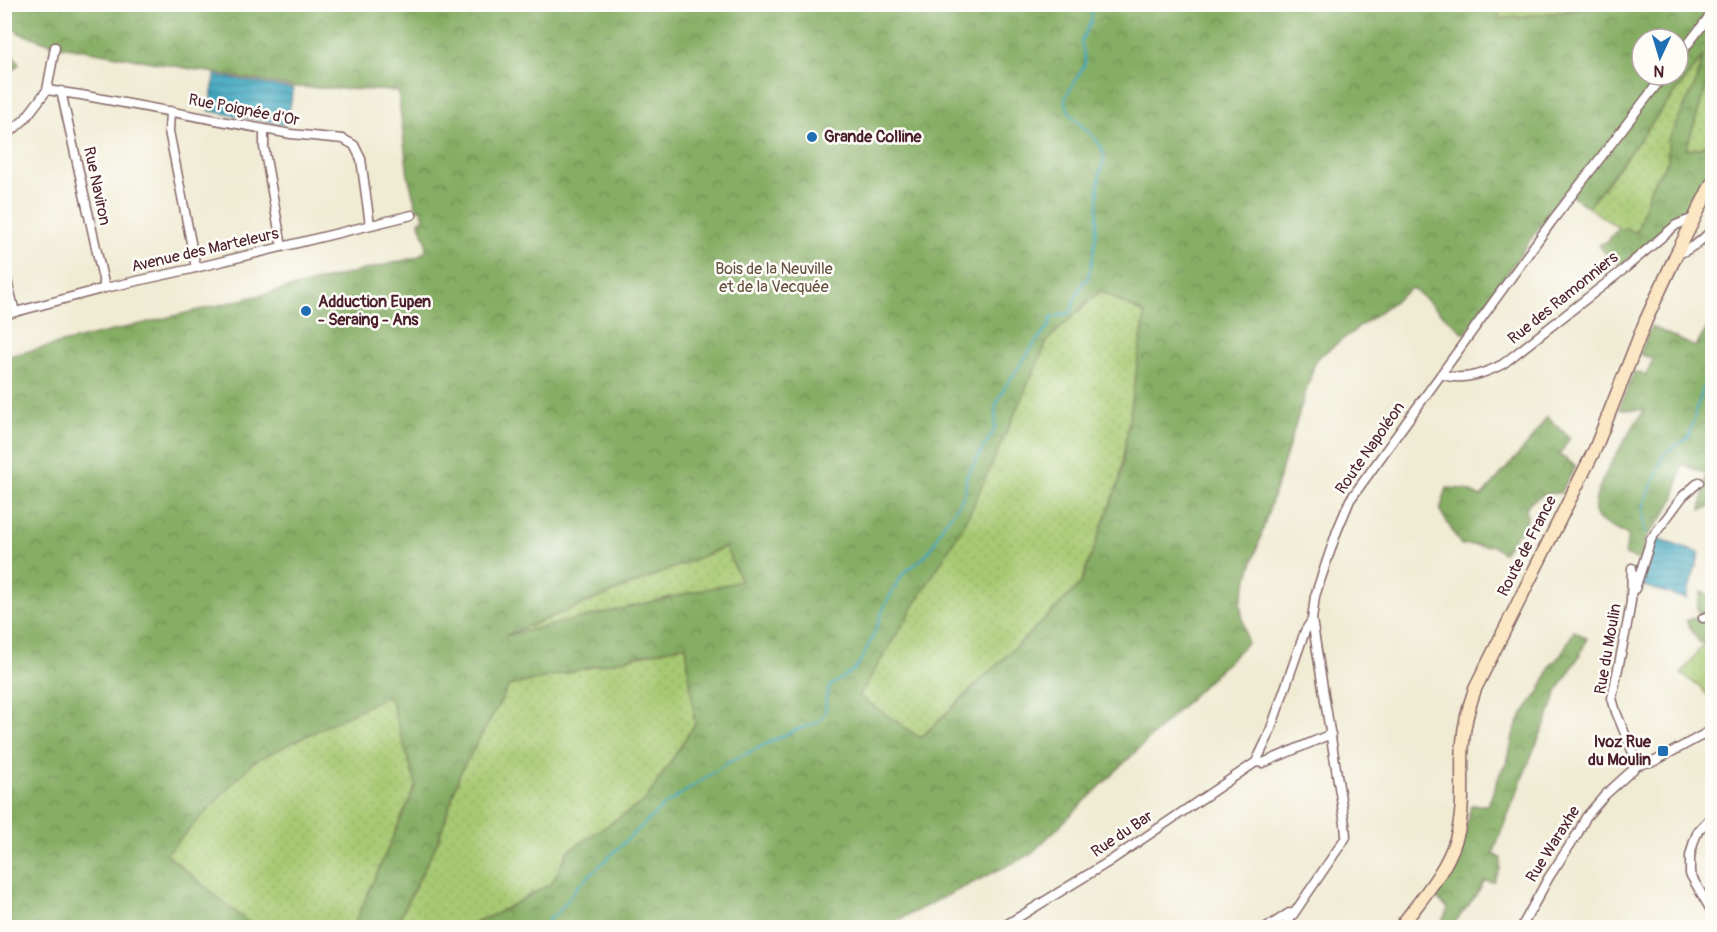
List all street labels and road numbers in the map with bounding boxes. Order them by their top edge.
street label: Rue Poignée d'Or [187,89,302,131]
street label: Rue Naviron [79,145,115,227]
street label: Avenue des Marteleurs [129,223,281,277]
street label: Rue des Ramonniers [1504,247,1622,349]
street label: Route Napoléon [1331,398,1409,498]
street label: Route de France [1493,492,1561,600]
street label: Rue du Moulin [1590,602,1626,696]
street label: Rue Waraxhe [1522,802,1584,886]
street label: Rue du Bar [1087,806,1157,862]

